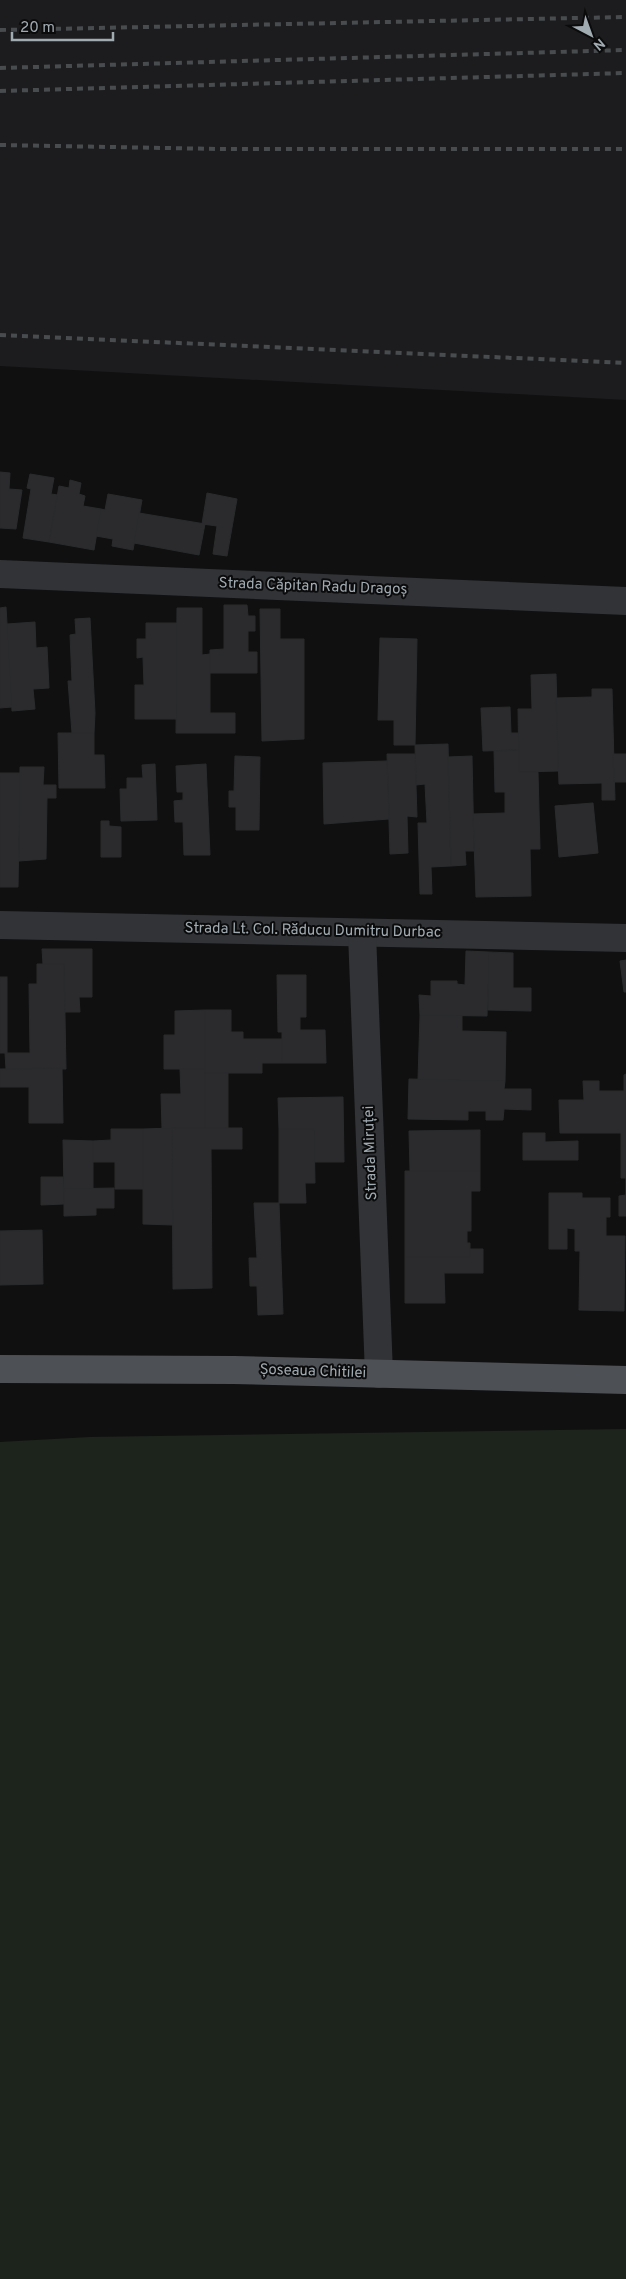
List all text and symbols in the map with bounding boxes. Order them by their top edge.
scale bar [12,10,114,42]
north arrow [566,10,616,60]
text: 20 m [20,19,55,38]
text: N [589,34,608,53]
street label: Strada Căpitan Radu Dragoș [218,574,408,600]
street label: Strada Lt. Col. Răducu Dumitru Durbac [184,919,442,943]
street label: Strada Miruței [360,1105,382,1201]
street label: Șoseaua Chitilei [259,1361,367,1383]

